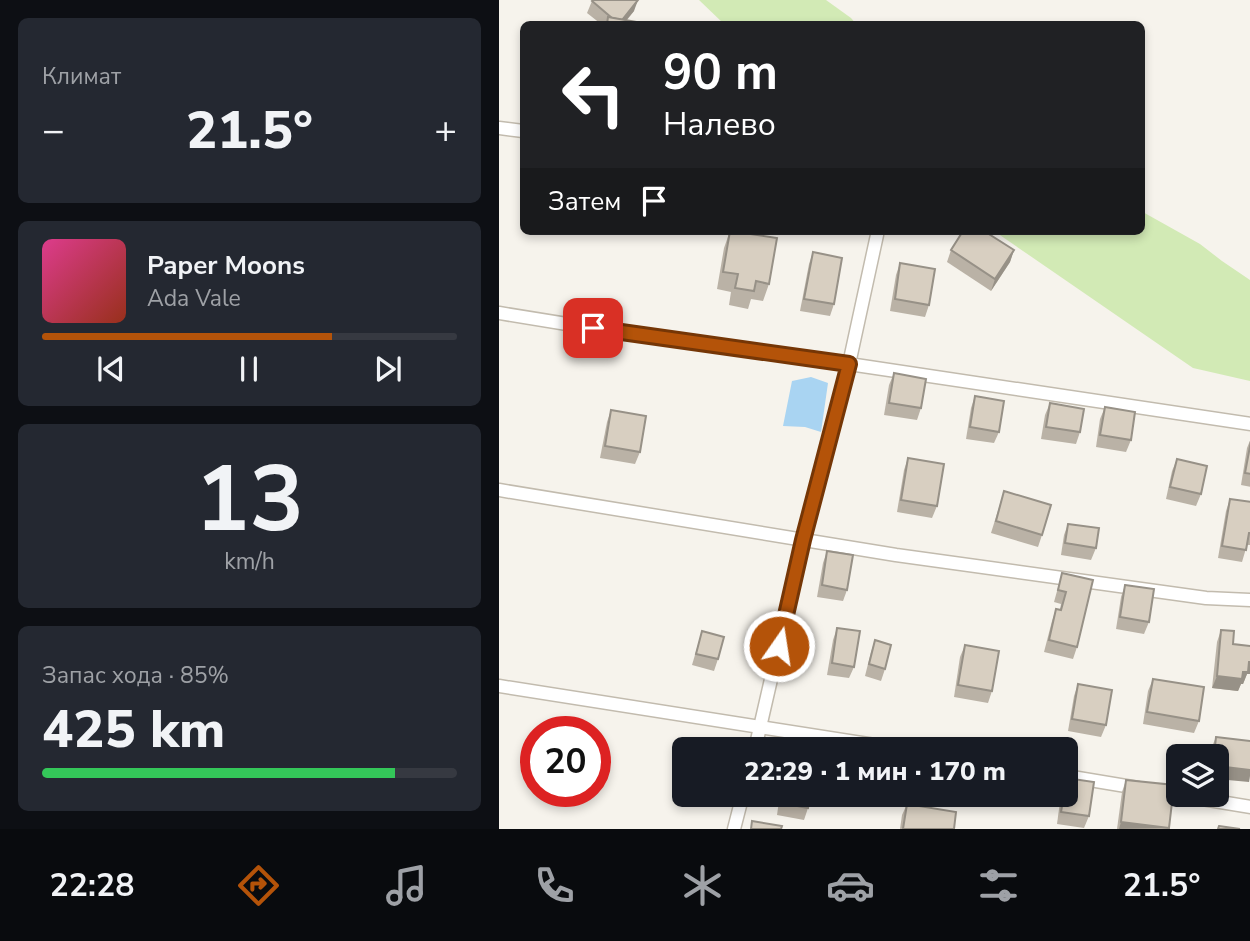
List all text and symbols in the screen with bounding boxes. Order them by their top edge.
text: 90 m [663,39,778,106]
icon: left [548,49,639,140]
text: Климат [42,61,121,92]
text: 21.5° [186,95,313,166]
text: Налево [663,103,776,146]
text: − [42,105,65,156]
text: + [434,105,457,156]
icon: arrive [635,182,673,220]
text: Затем [548,184,621,219]
text: Paper Moons [147,248,305,283]
text: Ada Vale [147,283,241,314]
pin [563,298,623,358]
icon: arrive [574,309,612,347]
icon: previous [92,350,130,388]
icon: pause [230,350,268,388]
icon: next [369,350,407,388]
text: 13 [195,438,304,562]
text: km/h [224,546,275,577]
position arrow [742,609,816,683]
text: Запас хода · 85% [42,660,229,691]
text: 425 km [42,694,225,765]
speed limit sign: 20 [520,716,611,807]
map controls [1166,744,1229,807]
button: layers [1166,744,1229,807]
text: 22:29 · 1 мин · 170 m [744,754,1006,789]
icon: directions [234,861,283,910]
icon: music [382,861,431,910]
icon: phone [530,861,579,910]
icon: climate [678,861,727,910]
icon: car [826,861,875,910]
icon: filters [974,861,1023,910]
text: 22:28 [50,864,134,907]
text: 21.5° [1123,864,1200,907]

